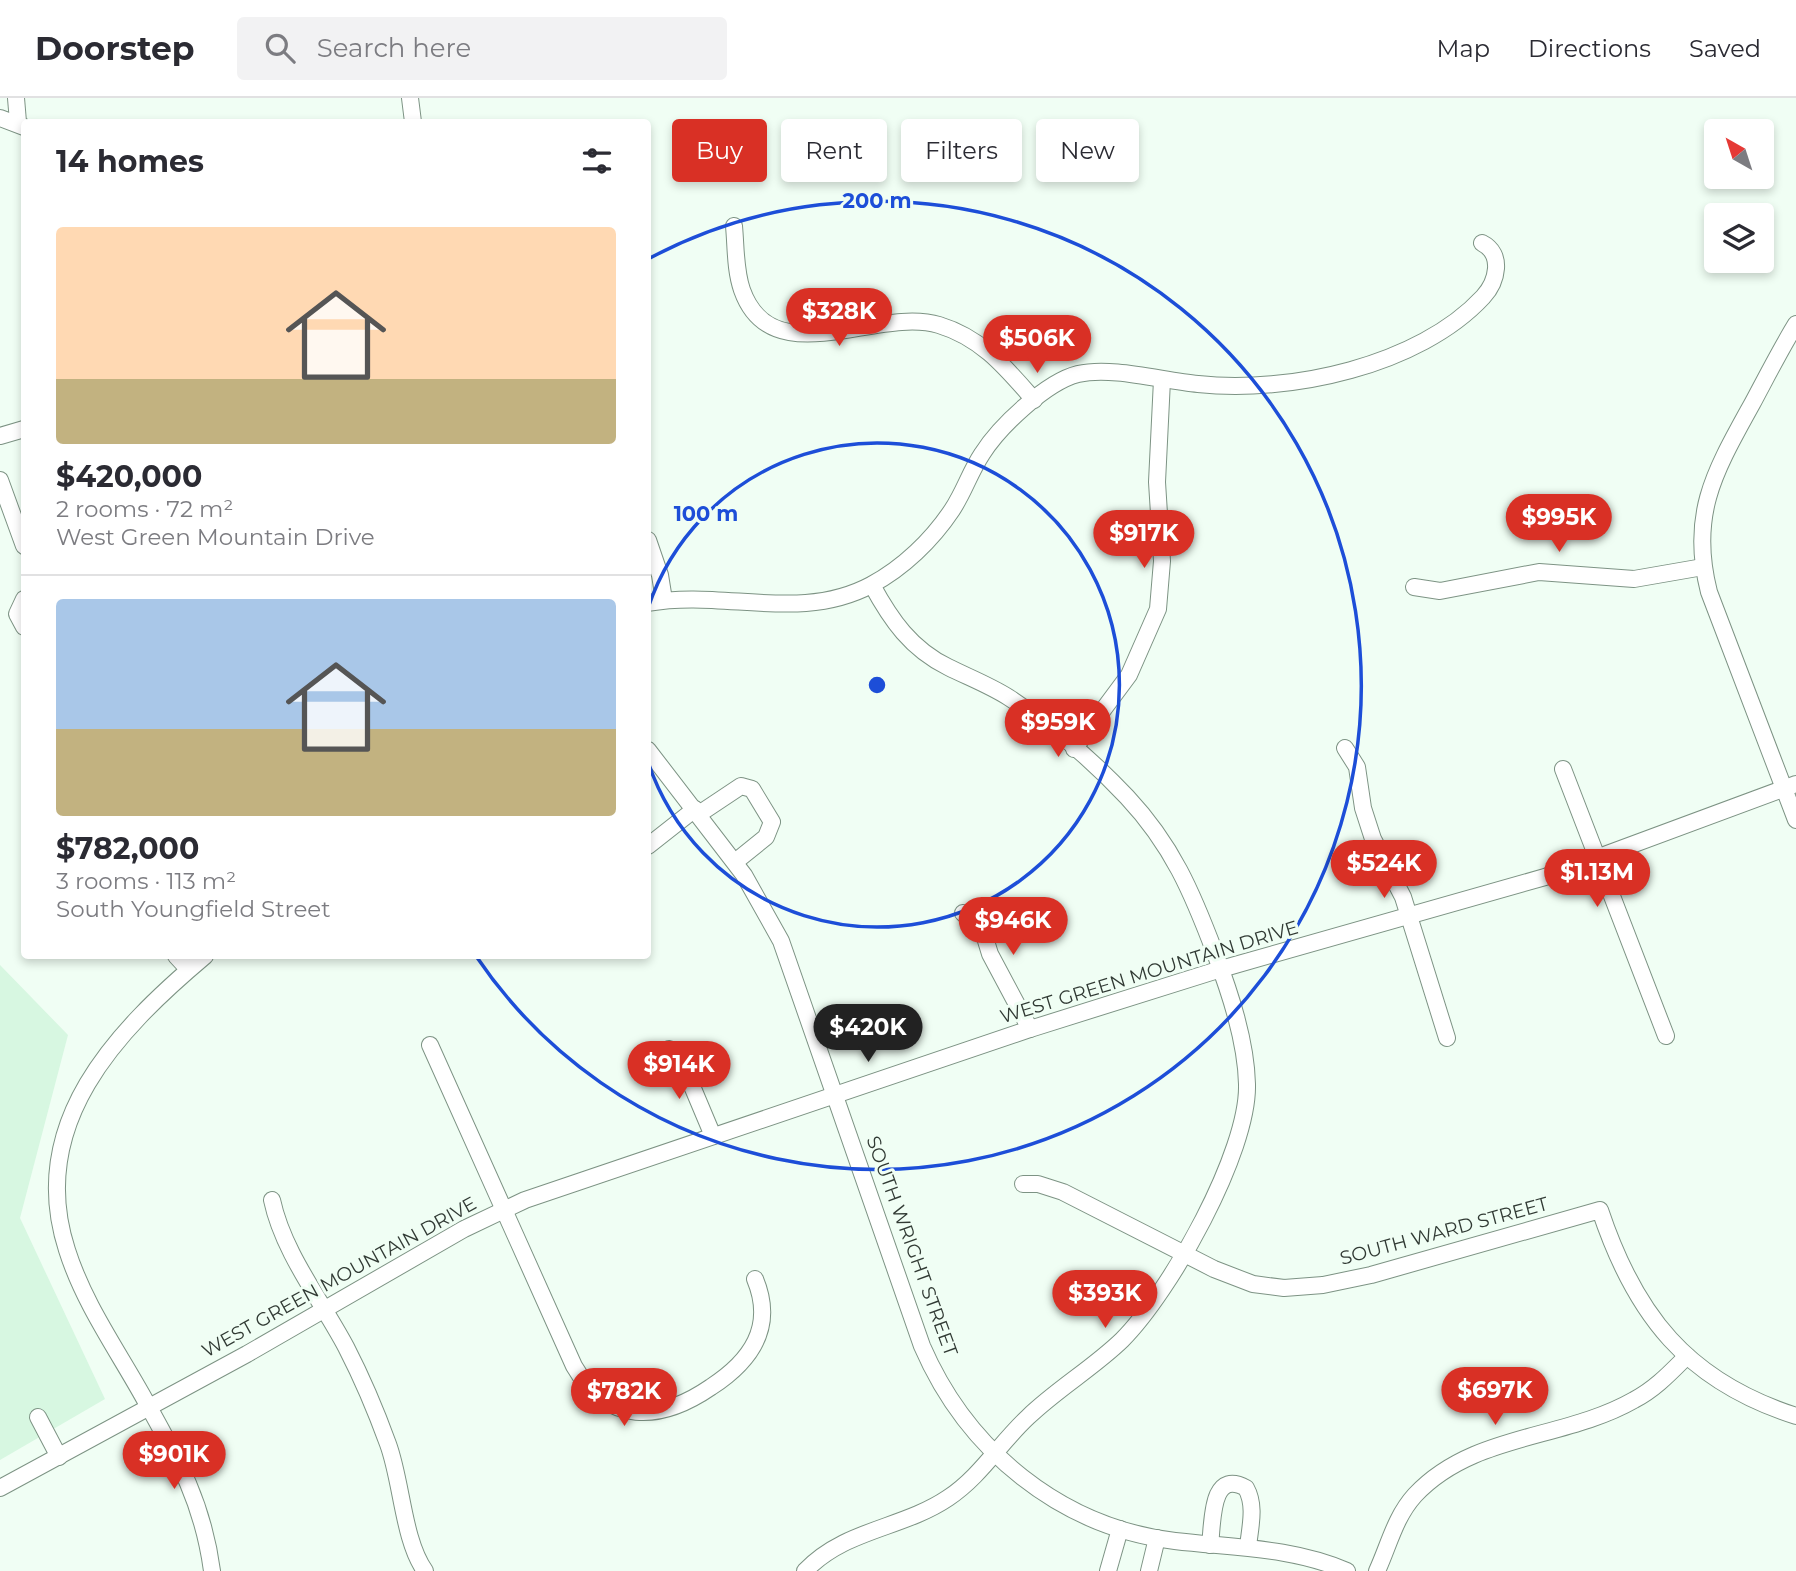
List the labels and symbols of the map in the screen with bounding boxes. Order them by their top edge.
north arrow [1704,119,1774,189]
text: 200 m [843,188,911,213]
pin: $328K [790,288,888,348]
pin: $506K [988,316,1086,375]
pin: $995K [1510,494,1608,554]
text: 100 m [674,501,738,526]
pin: $917K [1095,510,1193,570]
centre of rings [865,673,889,697]
pin: $959K [1009,700,1107,759]
pin: $524K [1335,840,1433,900]
pin: $1.13M [1540,850,1654,909]
pin: $946K [964,898,1062,957]
street label: WEST GREEN MOUNTAIN DRIVE [997,916,1301,1028]
pin: $420K [819,1004,917,1064]
pin: $914K [630,1042,728,1101]
street label: SOUTH WRIGHT STREET [861,1133,963,1359]
street label: WEST GREEN MOUNTAIN DRIVE [198,1192,480,1362]
street label: SOUTH WARD STREET [1337,1192,1551,1270]
pin: $393K [1056,1270,1154,1330]
pin: $782K [575,1368,673,1428]
pin: $697K [1446,1368,1544,1427]
pin: $901K [125,1432,223,1491]

